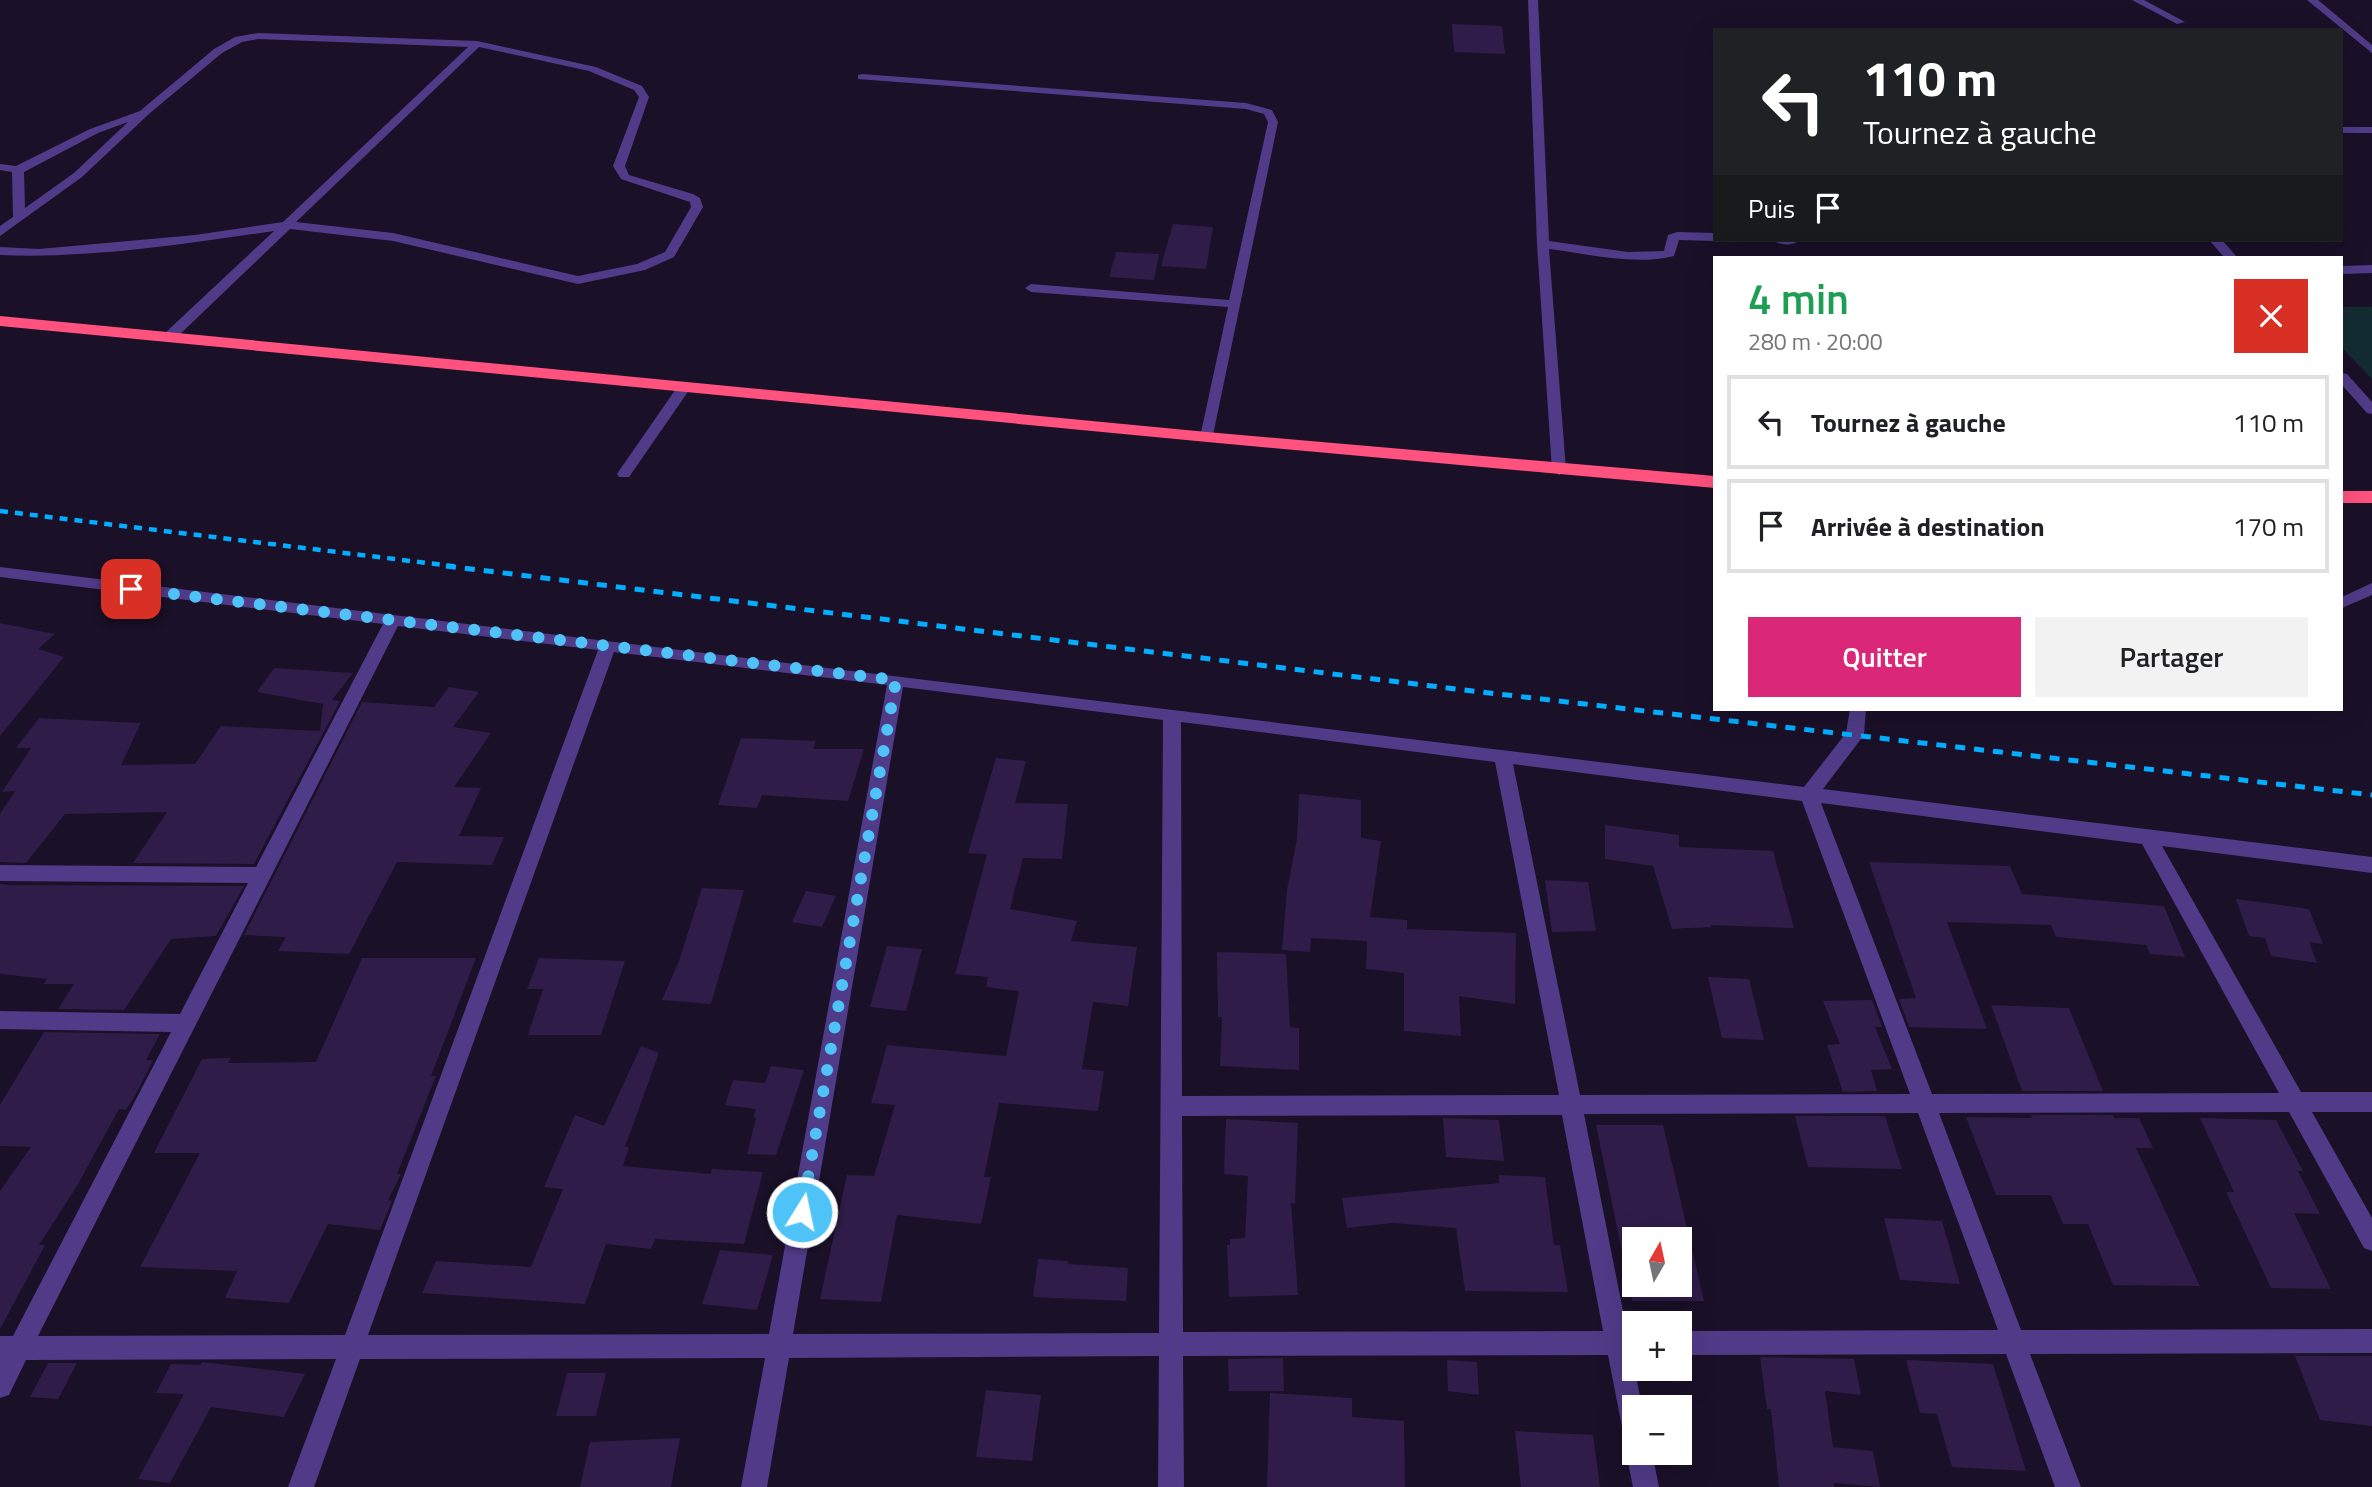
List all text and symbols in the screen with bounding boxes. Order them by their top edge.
text: 110 m [1863,40,1997,115]
icon: left [1748,56,1839,147]
text: Tournez à gauche [1863,108,2097,156]
text: Puis [1748,189,1795,228]
icon: arrive [1809,189,1847,227]
text: 4 min [1748,266,1849,330]
button: close [2234,279,2308,353]
text: 280 m · 20:00 [1748,324,1883,359]
icon: left [1752,403,1790,441]
text: Tournez à gauche [1811,403,2006,442]
text: 110 m [2233,403,2304,442]
icon: arrive [1752,507,1790,545]
text: Arrivée à destination [1811,507,2045,546]
text: 170 m [2233,507,2304,546]
pin [101,559,161,619]
icon: arrive [112,570,150,608]
button: Quitter [1748,617,2021,697]
button: Partager [2035,617,2308,697]
position arrow [765,1175,839,1249]
north arrow [1622,1227,1692,1297]
map controls [1622,1227,1692,1465]
button: + [1622,1311,1692,1381]
button: − [1622,1395,1692,1465]

